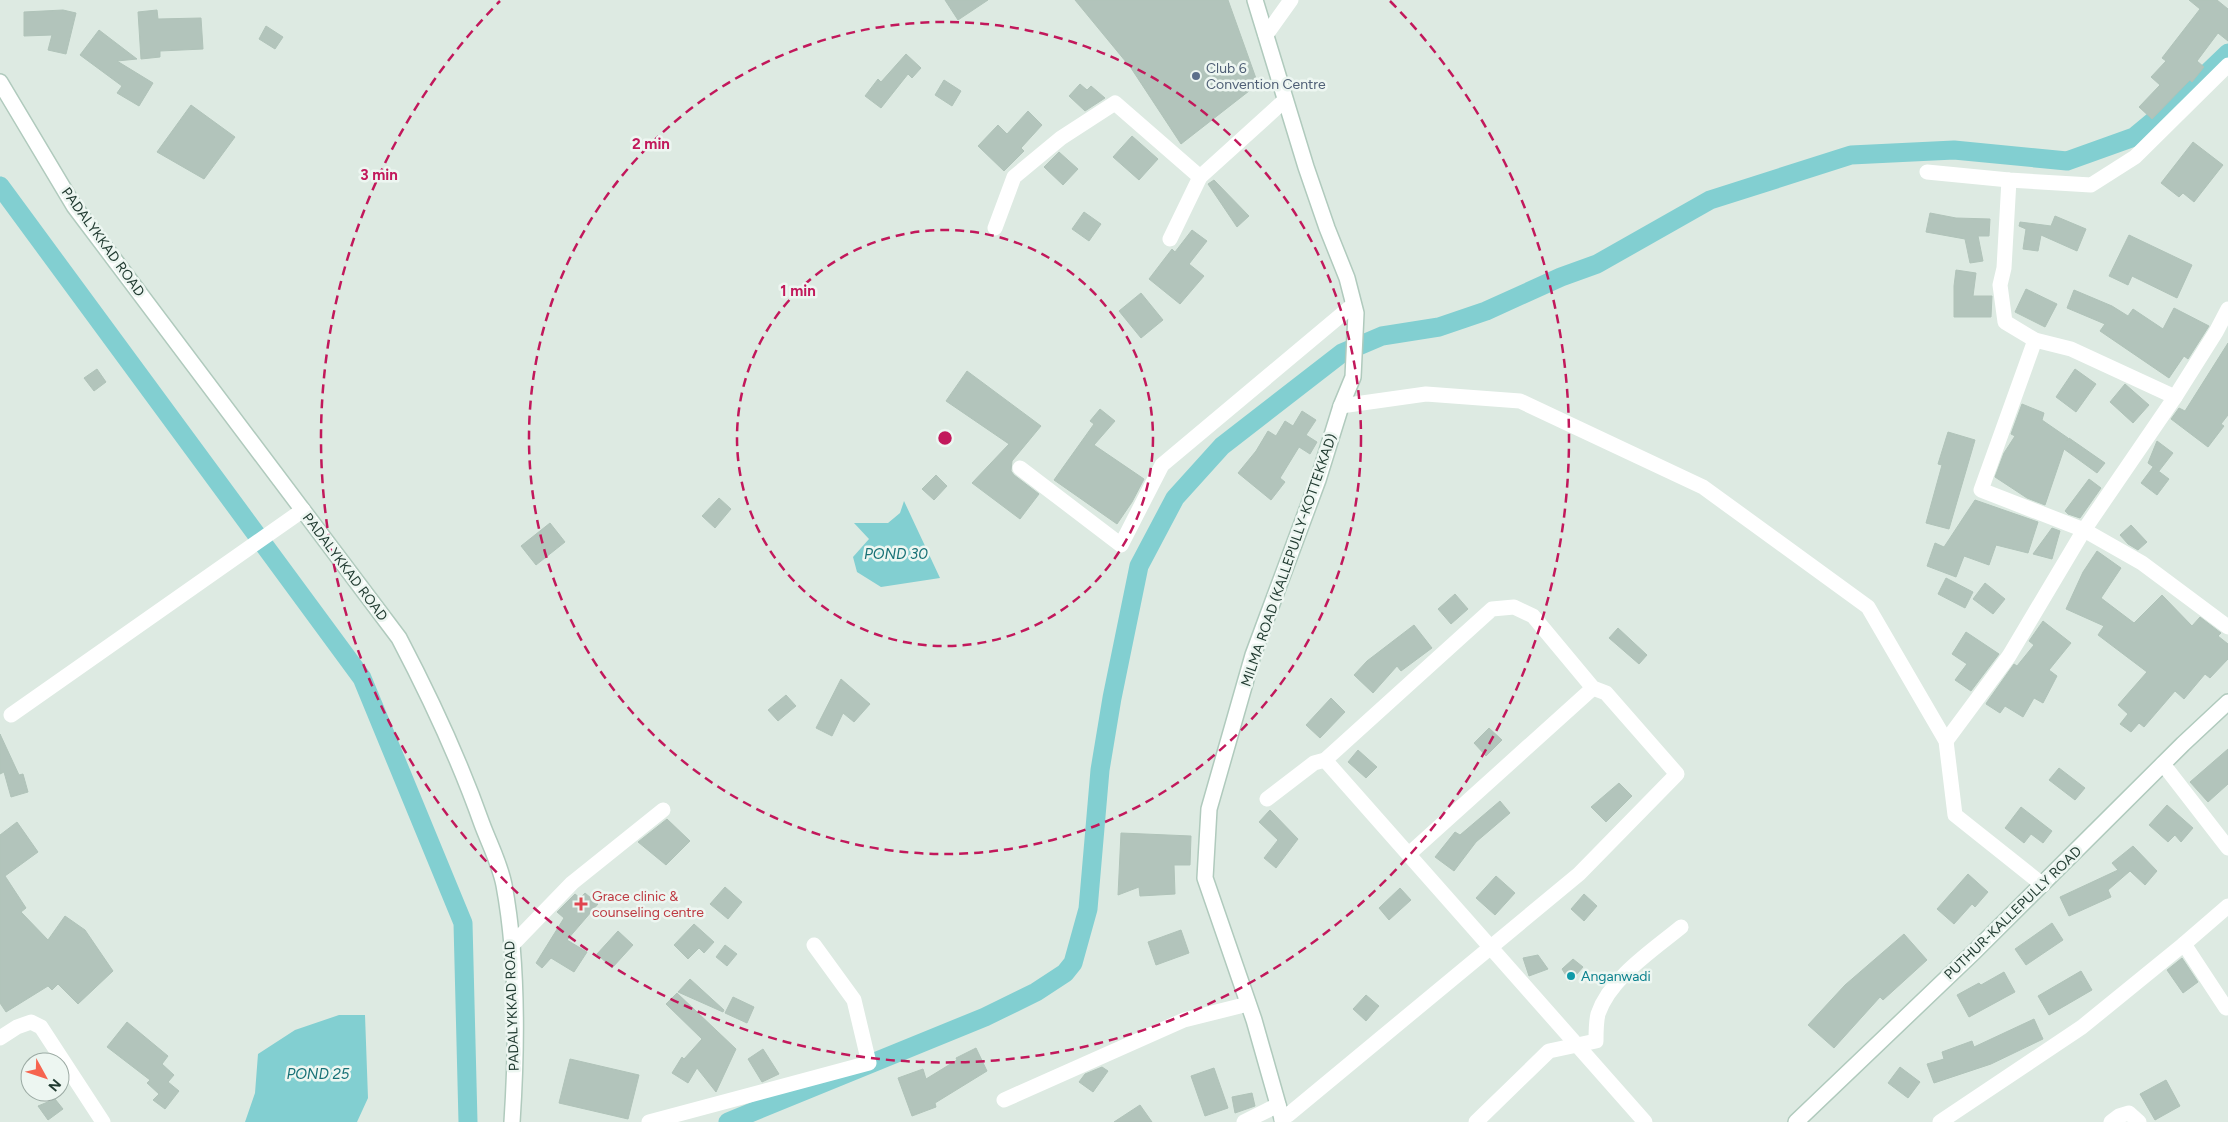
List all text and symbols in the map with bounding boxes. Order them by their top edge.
place label: Club 6 Convention Centre [1206,60,1326,93]
marker: Club 6 Convention Centre [1190,70,1202,82]
text: 2 min [632,135,670,153]
text: 3 min [360,166,398,184]
street label: PADALYKKAD ROAD [58,184,148,300]
text: 1 min [780,282,816,300]
centre of rings [936,429,954,447]
street label: MILMA ROAD (KALLEPULLY-KOTTEKKAD) [1238,431,1340,689]
street label: PADALYKKAD ROAD [299,510,391,624]
water label: POND 30 [864,545,928,563]
street label: PUTHUR-KALLEPULLY ROAD [1941,843,2085,983]
place label: Grace clinic & counseling centre [592,888,704,921]
marker: Grace clinic & counseling centre [574,897,588,911]
street label: PADALYKKAD ROAD [501,940,523,1072]
place label: Anganwadi [1581,968,1651,985]
marker: Anganwadi [1565,970,1577,982]
north arrow [20,1052,70,1102]
water label: POND 25 [287,1065,350,1083]
text: N [45,1075,65,1095]

